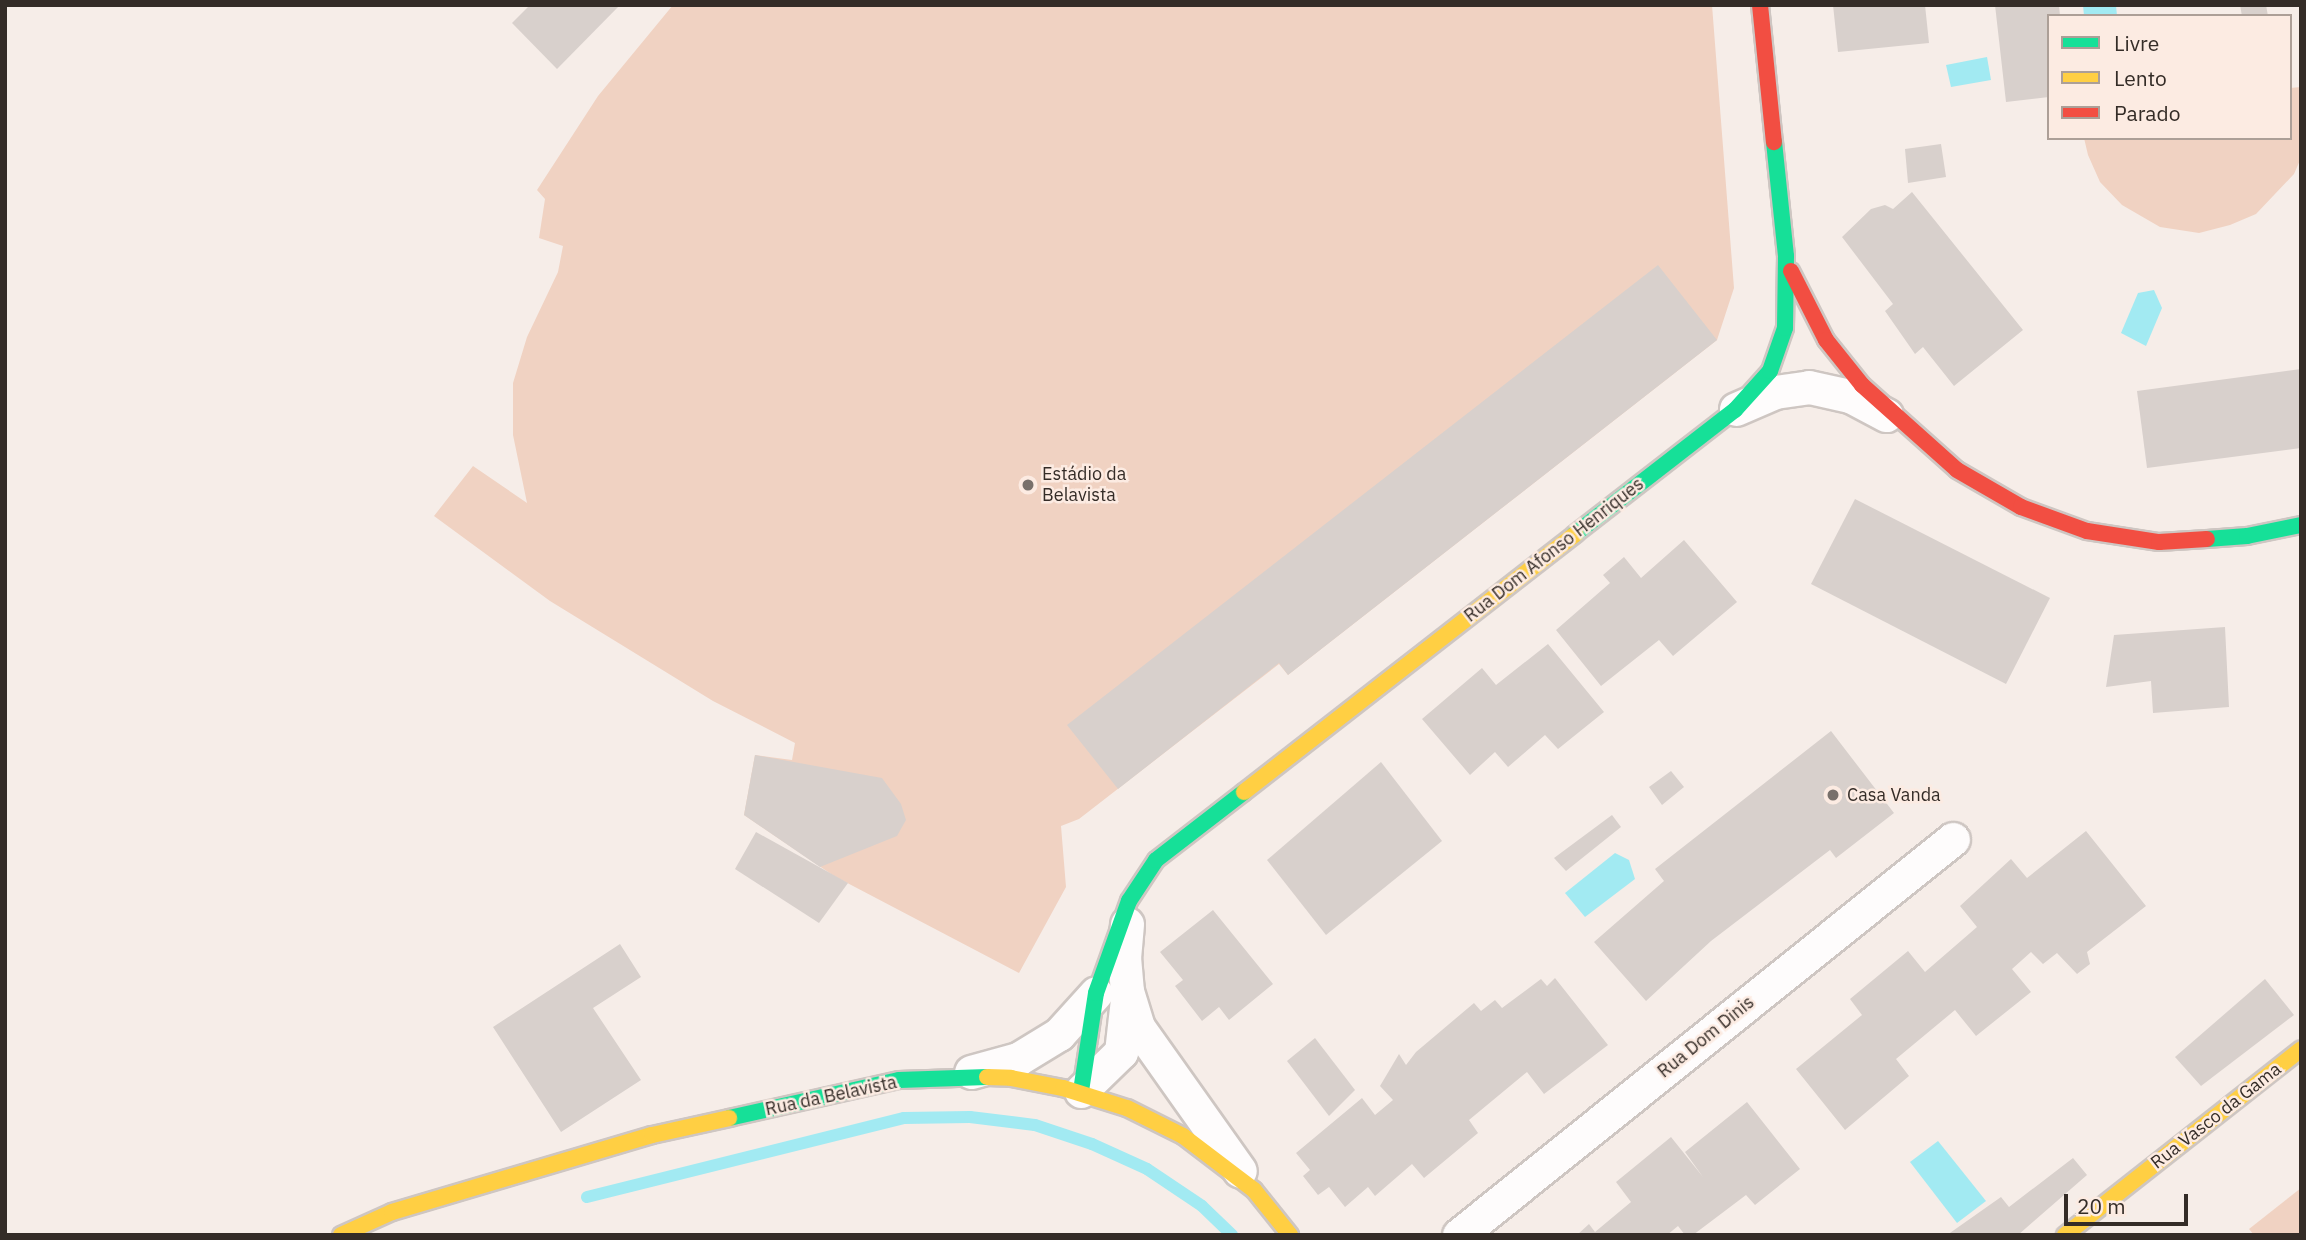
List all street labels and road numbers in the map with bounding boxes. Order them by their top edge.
street label: Rua Dom Afonso Henriques [1460,473,1648,627]
street label: Rua Dom Dinis [1653,992,1759,1082]
street label: Rua Vasco da Gama [2147,1058,2285,1174]
street label: Rua da Belavista [763,1072,899,1120]

